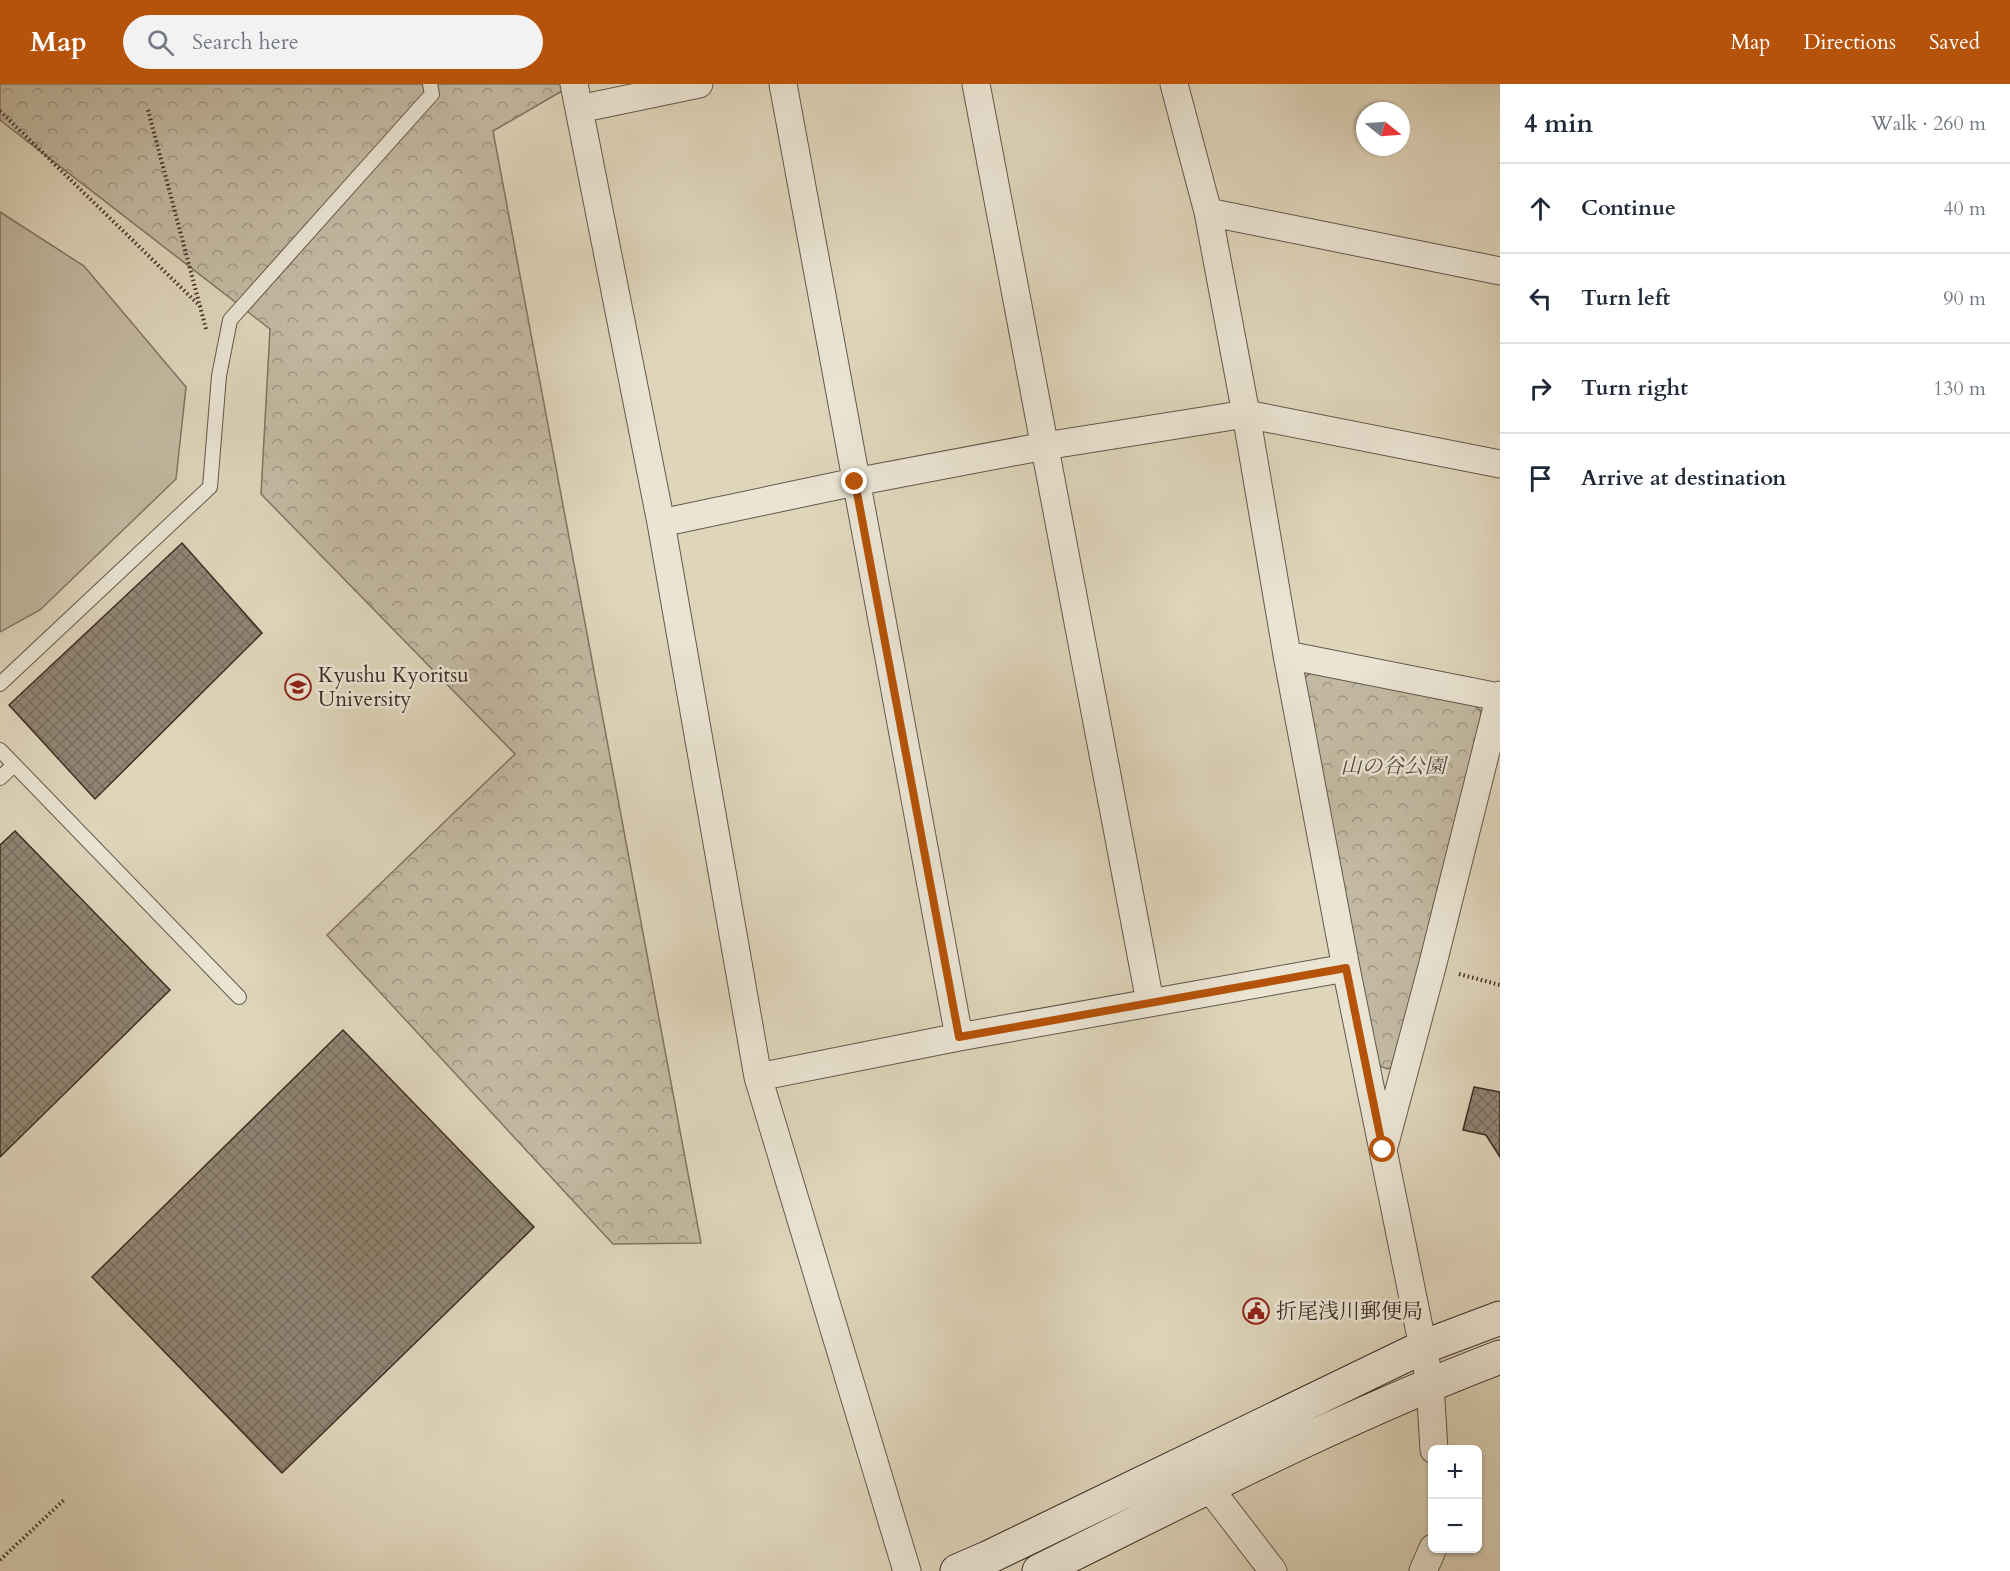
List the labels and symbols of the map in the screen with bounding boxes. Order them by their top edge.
north arrow [1356,102,1410,156]
route end [841,468,867,494]
place label: Kyushu Kyoritsu University [318,661,469,714]
school or university icon: Kyushu Kyoritsu University [283,672,313,702]
park label: 山の谷公園 [1341,752,1448,781]
route start [1369,1136,1395,1162]
public building icon: 折尾浅川郵便局 [1241,1296,1271,1326]
place label: 折尾浅川郵便局 [1276,1297,1423,1326]

